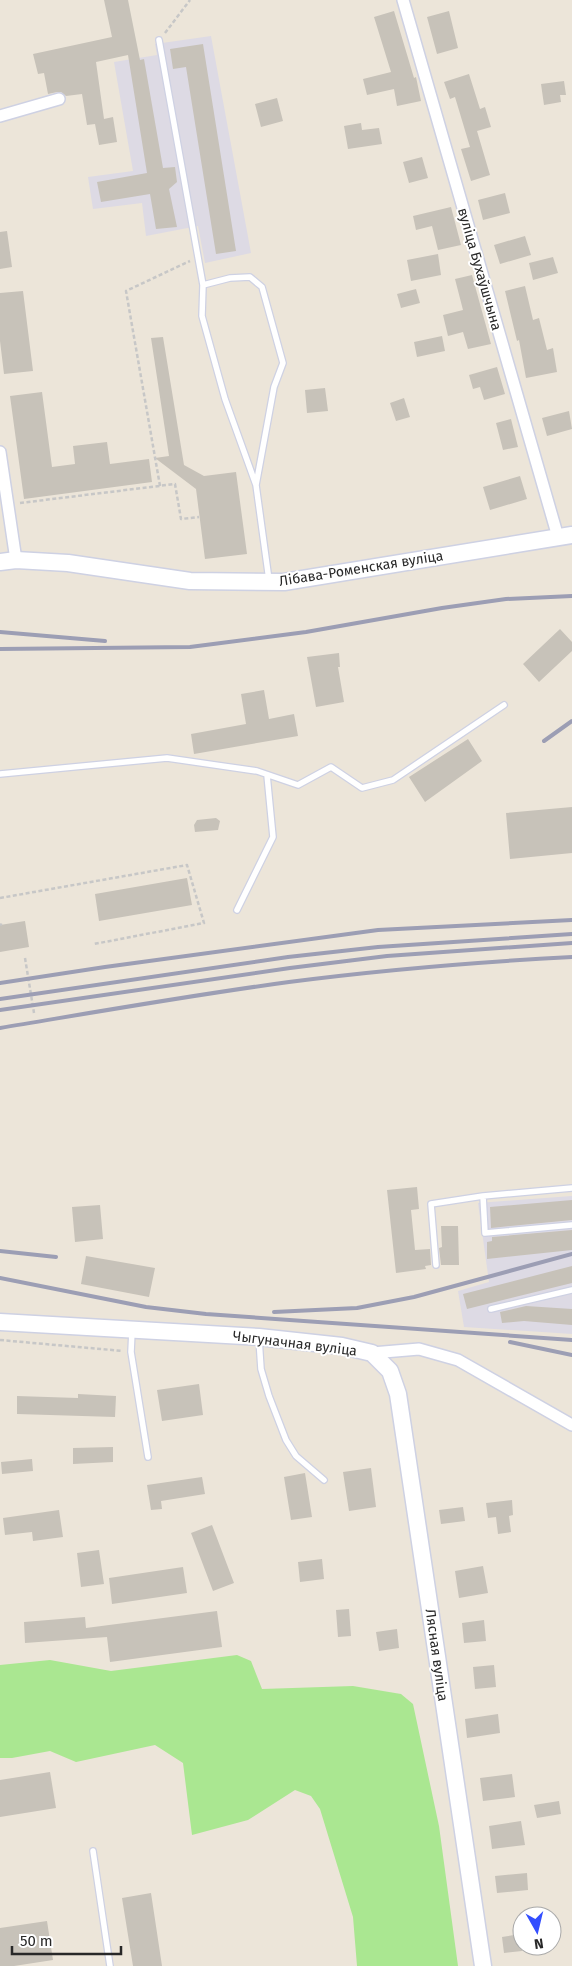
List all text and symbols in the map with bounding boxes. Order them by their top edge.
street label: вуліца Бухаўшчына [454,206,505,332]
street label: Лібава-Роменская вуліца [278,547,444,590]
street label: Чыгуначная вуліца [232,1327,358,1360]
street label: Лясная вуліца [422,1608,451,1702]
north arrow [512,1906,562,1956]
scale bar [12,1924,121,1956]
text: 50 m [20,1932,53,1950]
text: N [533,1934,545,1952]

